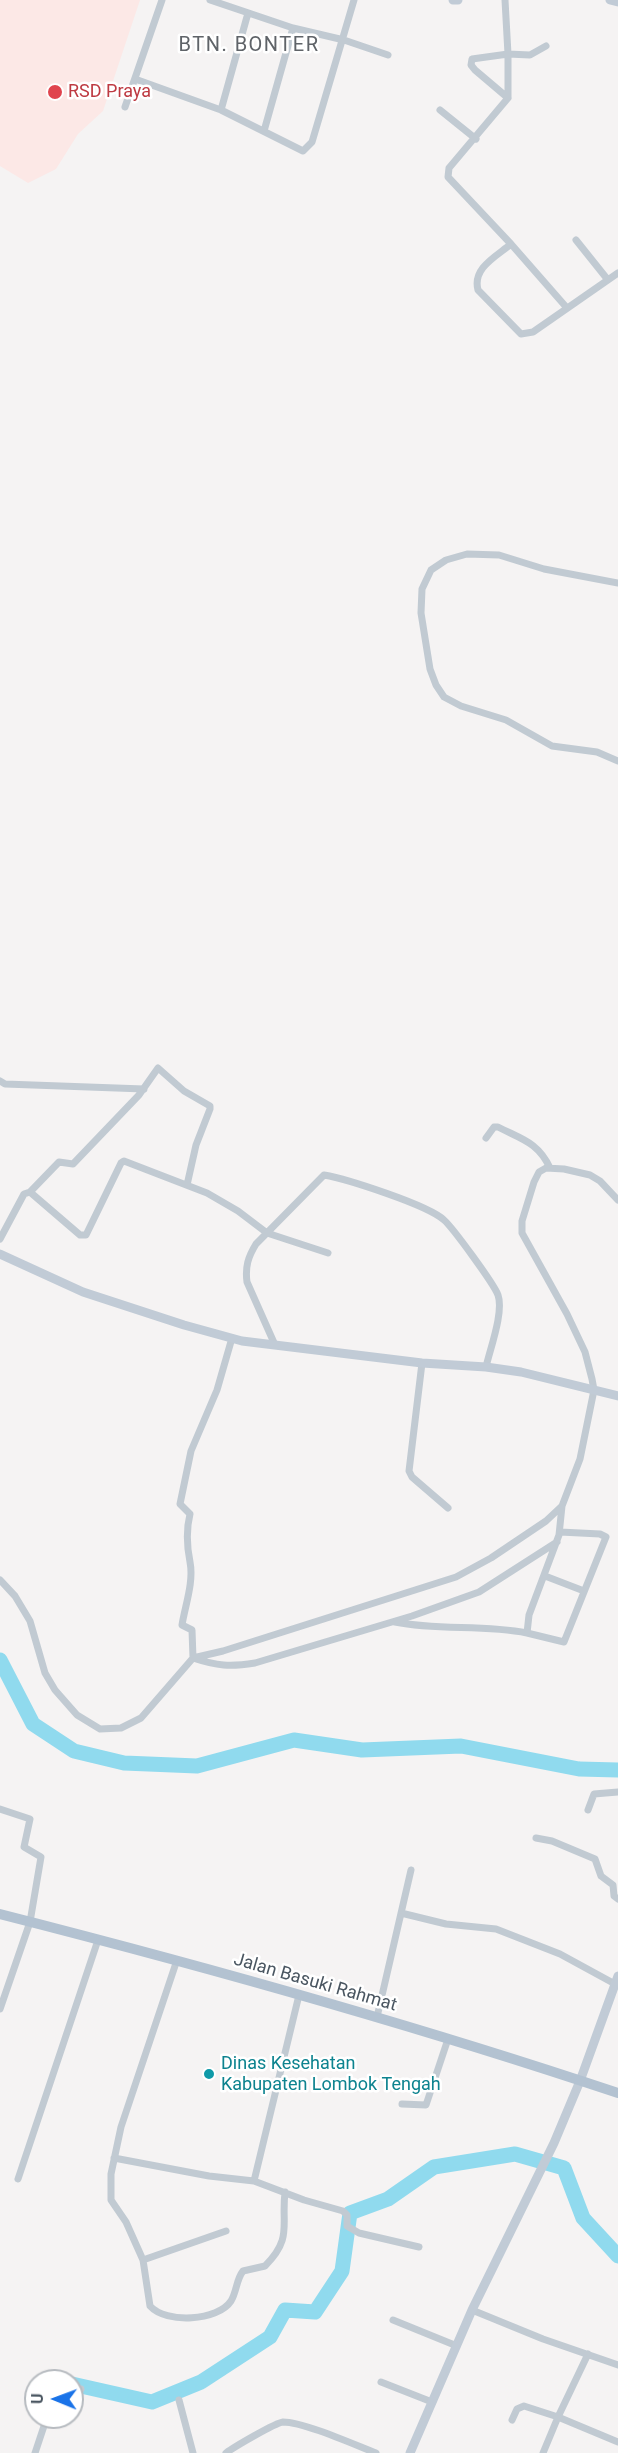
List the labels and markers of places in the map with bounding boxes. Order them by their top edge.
place label: RSD Praya [68,81,151,103]
marker: RSD Praya [46,83,64,101]
place label: Dinas Kesehatan Kabupaten Lombok Tengah [221,2053,441,2096]
marker: Dinas Kesehatan Kabupaten Lombok Tengah [202,2067,216,2081]

